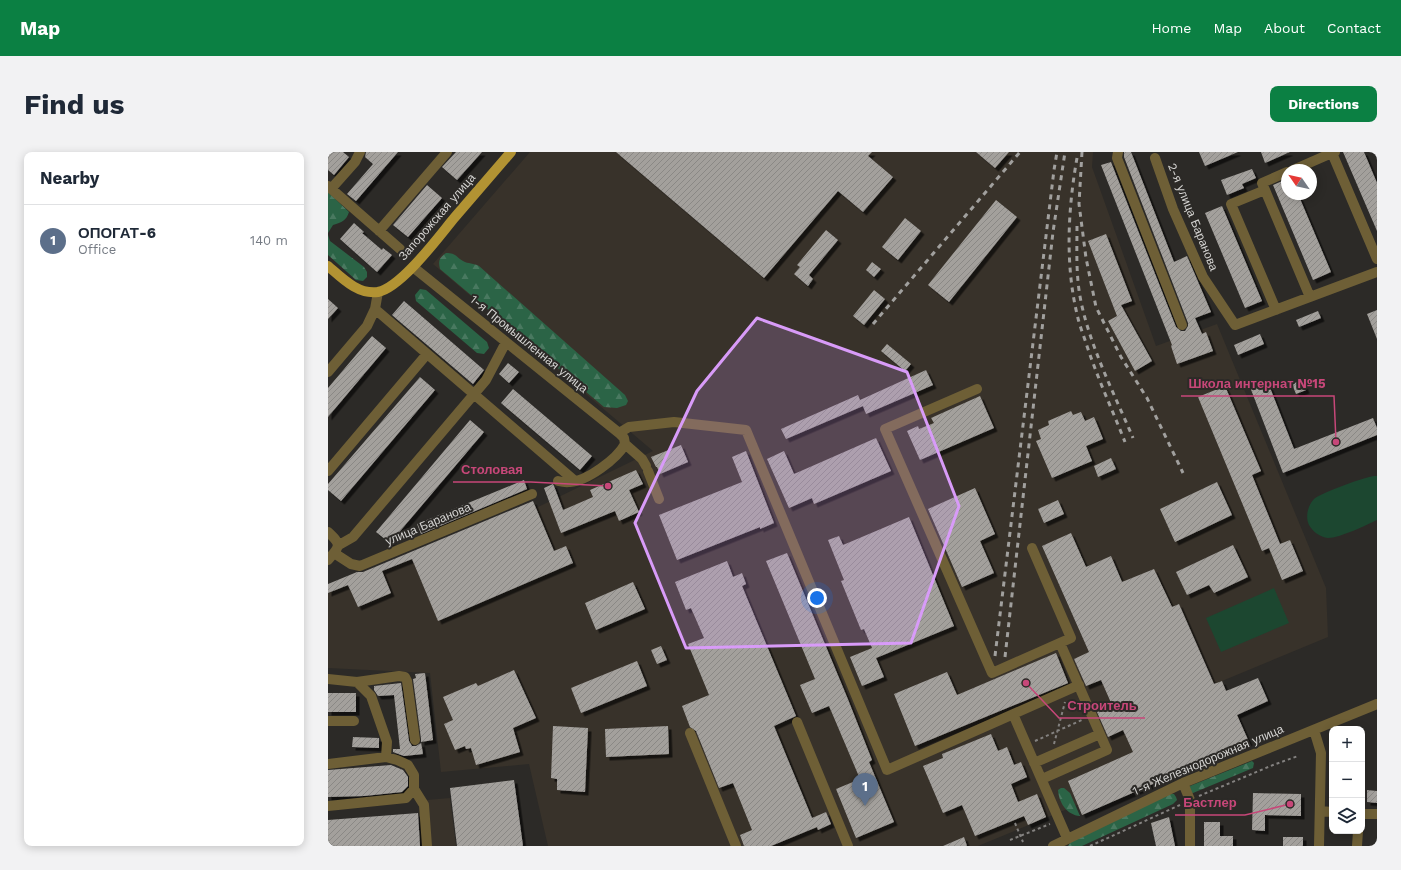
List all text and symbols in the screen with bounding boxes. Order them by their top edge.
text: Map [20,17,60,40]
text: Home [1151,20,1191,36]
text: Map [1213,20,1242,36]
text: About [1264,20,1305,36]
text: Contact [1327,20,1381,36]
button: Directions [1270,86,1377,122]
text: Find us [24,88,124,121]
street label: 2-я улица Баранова [1165,161,1221,273]
north arrow [1281,164,1317,200]
text: Nearby [40,168,99,188]
street label: Запорожская улица [396,171,479,263]
text: ОПОГАТ-6 [78,224,156,242]
text: 1 [50,233,56,248]
text: 140 m [250,233,288,248]
text: Office [78,242,116,257]
street label: 1-я Промышленная улица [467,292,591,396]
callout: Школа интернат №15 [1181,371,1334,396]
text: Школа интернат №15 [1188,376,1326,391]
callout: Столовая [453,457,531,482]
text: Столовая [461,462,523,477]
street label: улица Баранова [383,500,473,548]
your location [807,588,827,608]
callout: Строитель [1059,693,1145,718]
text: Строитель [1067,698,1137,713]
street label: 1-я Железнодорожная улица [1131,722,1286,798]
map controls [1329,726,1365,834]
button: + [1329,726,1365,762]
button: − [1329,762,1365,798]
pin: 1 [852,773,878,806]
callout: Бастлер [1175,790,1245,815]
text: Бастлер [1183,795,1237,810]
button: layers [1329,798,1365,834]

